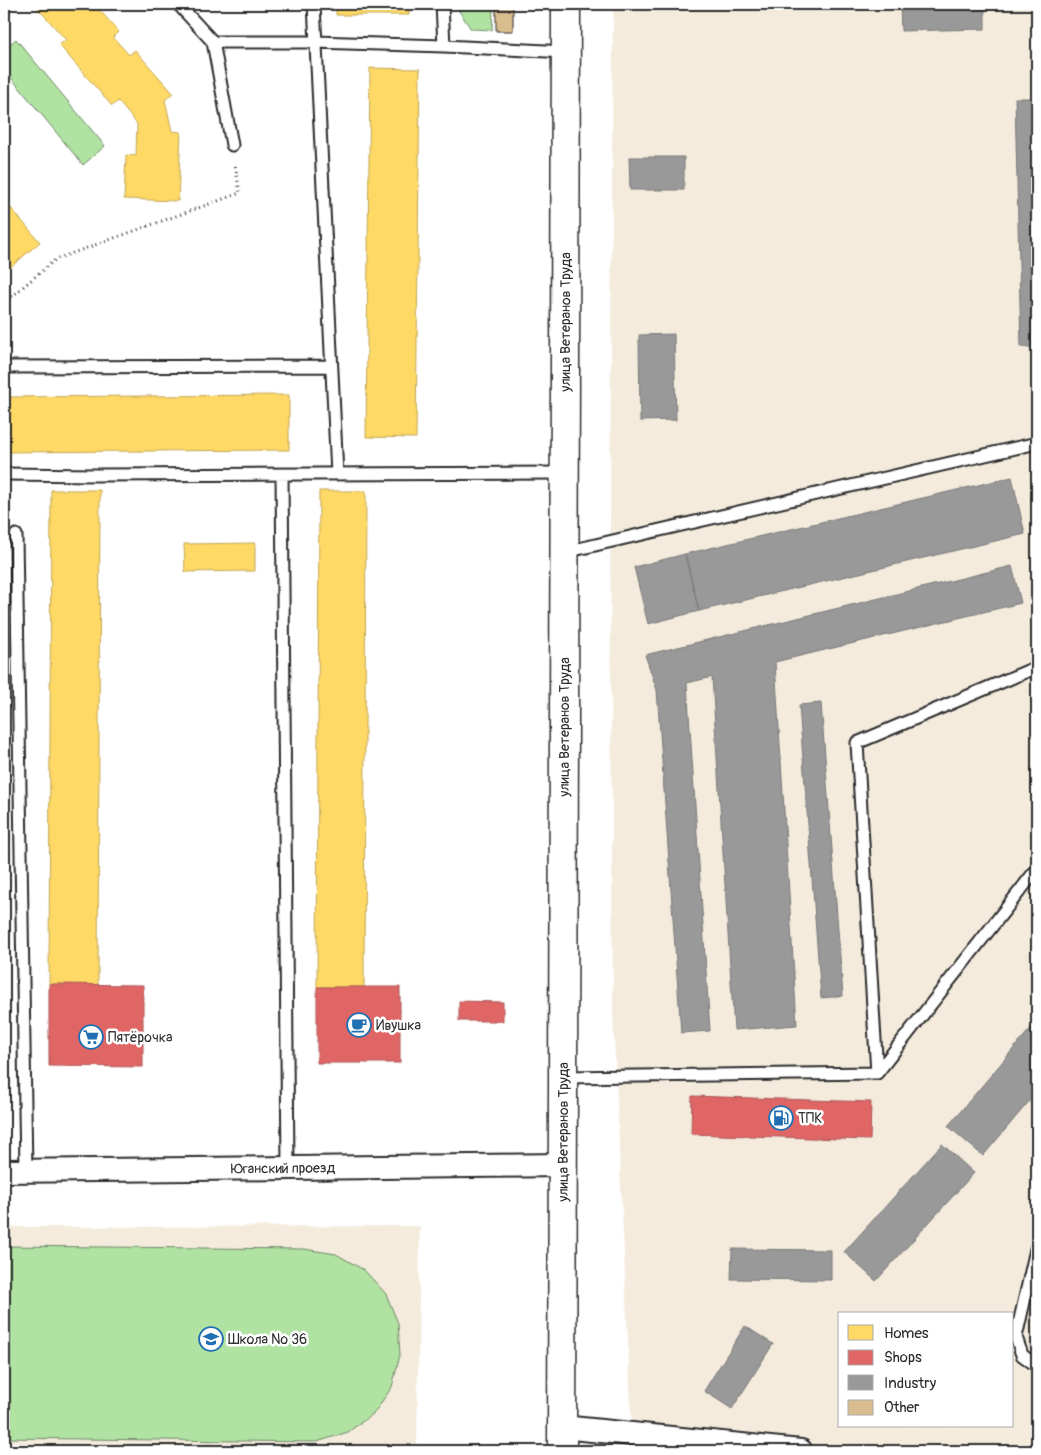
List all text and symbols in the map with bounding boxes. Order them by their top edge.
street label: улица Ветеранов Труда [557,252,574,393]
street label: улица Ветеранов Труда [556,657,573,798]
cafe icon: Ивушка [346,1012,372,1038]
place label: Ивушка [376,1017,421,1034]
supermarket icon: Пятёрочка [78,1024,104,1050]
place label: Пятёрочка [108,1029,172,1046]
street label: улица Ветеранов Труда [555,1062,572,1203]
fuel station icon: ТПК [768,1105,794,1131]
place label: ТПК [798,1110,822,1127]
street label: Юганский проезд [231,1159,336,1178]
legend [838,1312,1014,1428]
text: Homes [884,1324,929,1343]
school or university icon: Школа № 36 [198,1326,224,1352]
place label: Школа № 36 [228,1331,307,1348]
text: Shops [884,1348,922,1367]
text: Industry [884,1374,937,1393]
text: Other [884,1398,920,1417]

